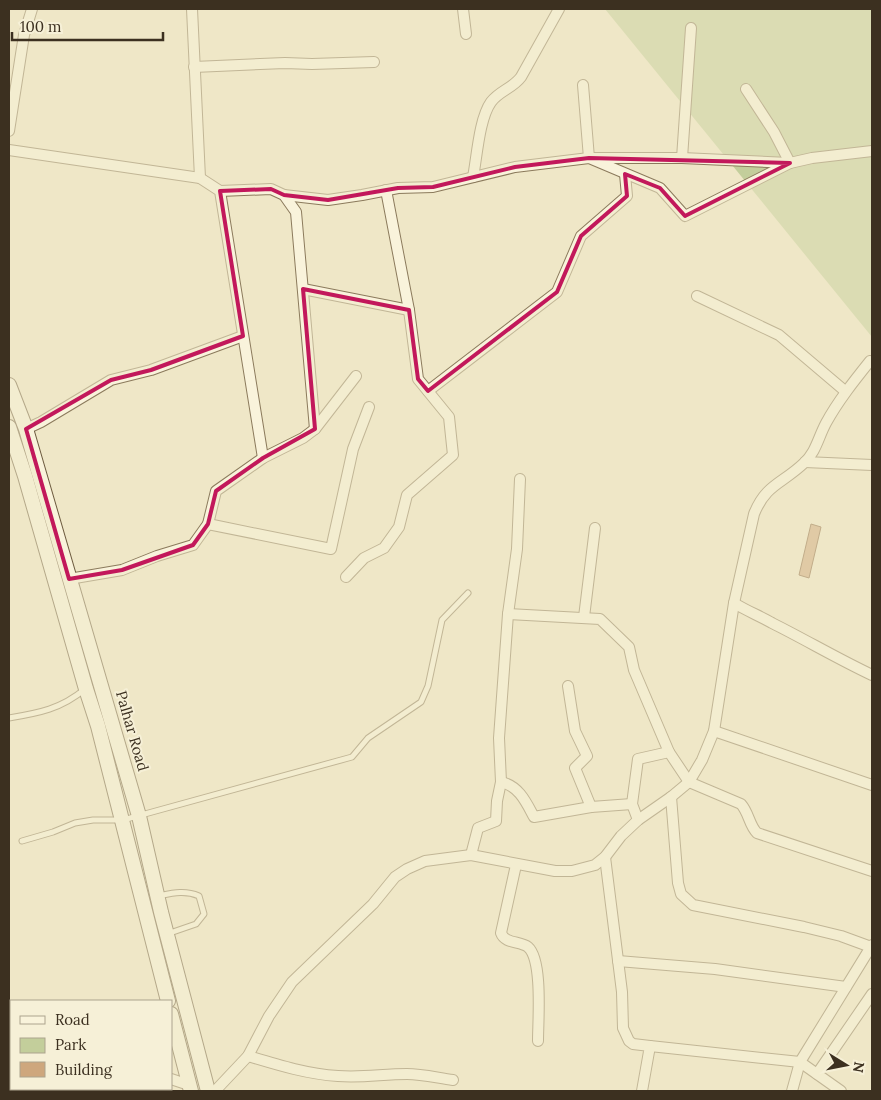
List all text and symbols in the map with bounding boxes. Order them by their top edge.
scale bar [12,10,164,42]
text: 100 m [20,17,61,36]
street label: Palhar Road [112,688,153,773]
legend [10,1000,172,1090]
text: Road [55,1010,90,1029]
text: Park [55,1035,86,1054]
north arrow [821,1040,871,1090]
text: Building [55,1060,113,1079]
text: N [849,1060,869,1074]

